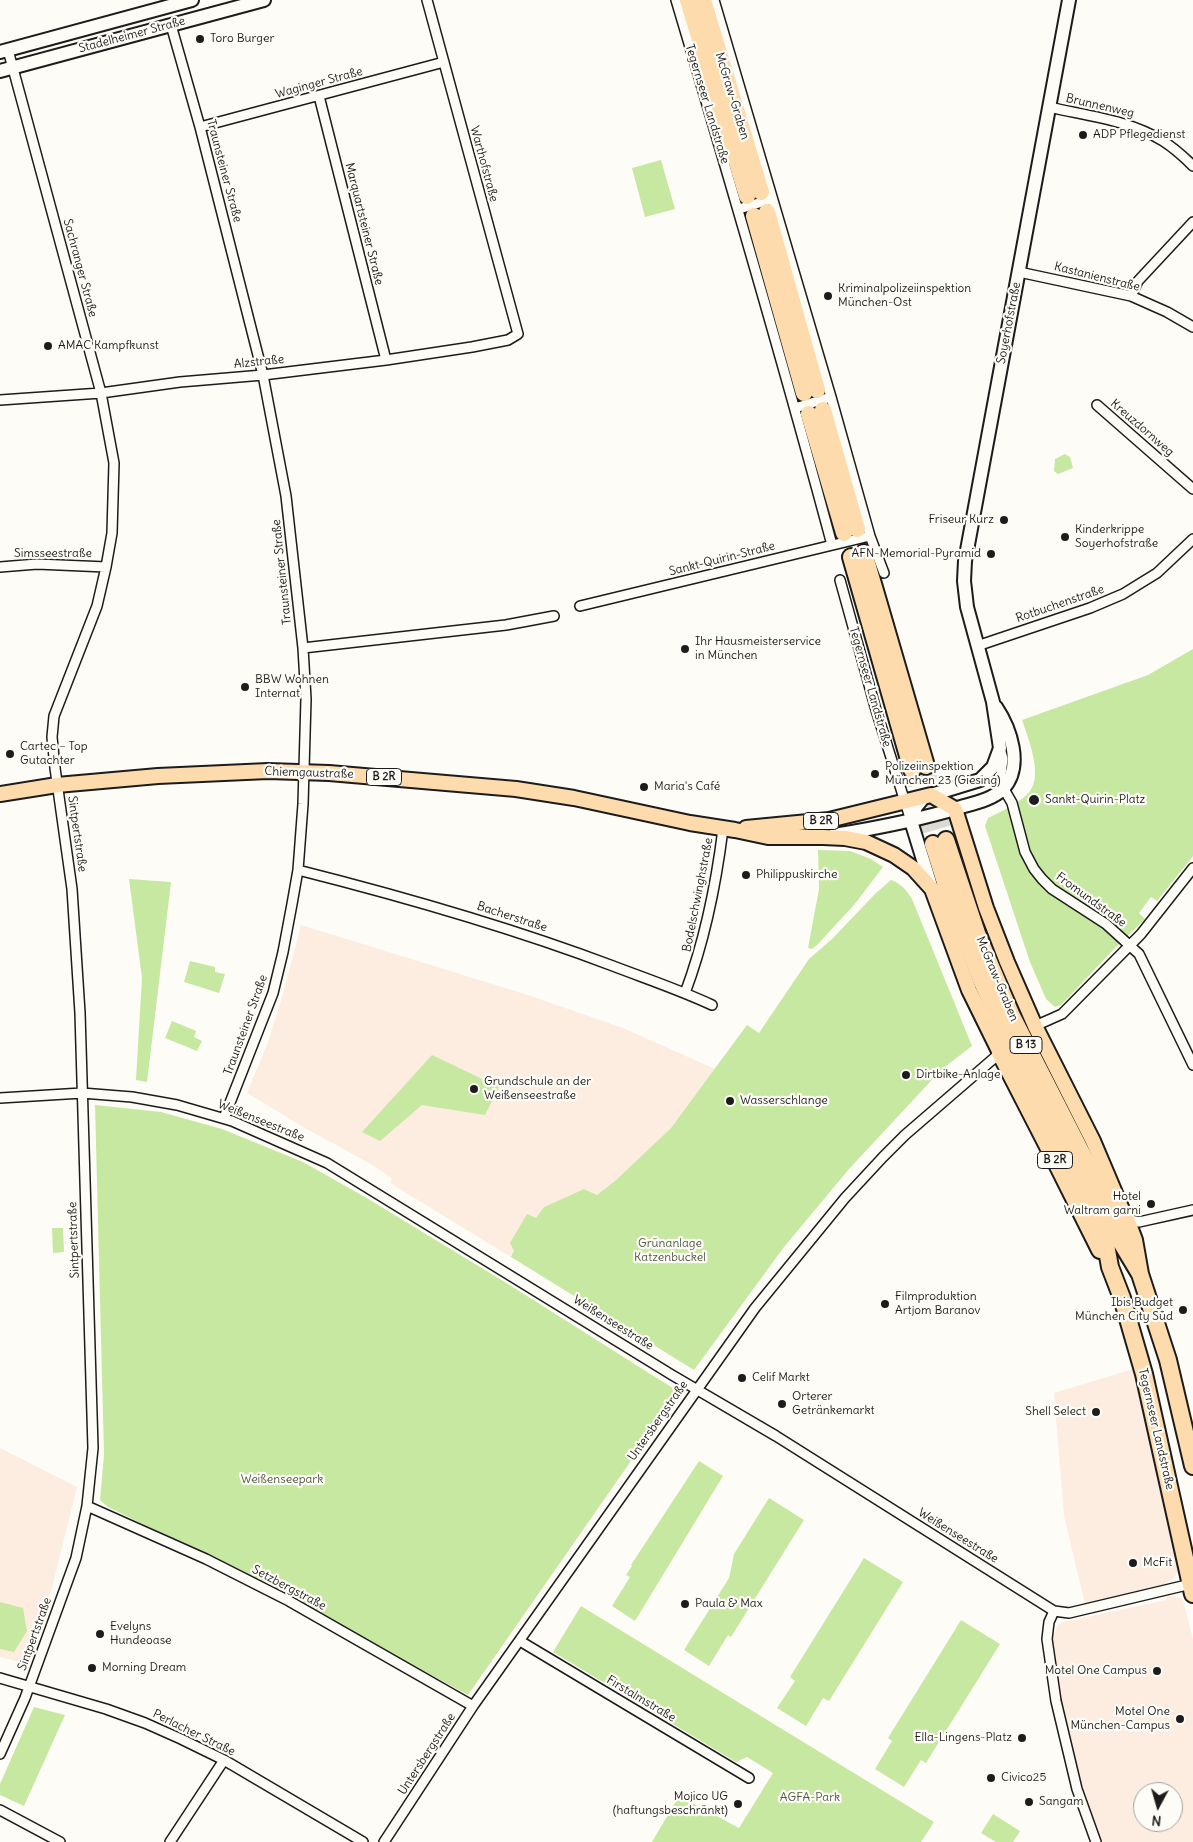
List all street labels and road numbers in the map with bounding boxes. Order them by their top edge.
street label: Stadelheimer Straße [77,14,187,56]
street label: Tegernseer Landstraße [682,42,732,166]
street label: McGraw-Graben [712,51,752,141]
street label: Waginger Straße [274,64,364,102]
street label: Brunnenweg [1064,91,1136,121]
street label: Traunsteiner Straße [203,118,245,224]
street label: Warthofstraße [467,124,501,204]
street label: Marquartsteiner Straße [342,161,386,287]
street label: Sachranger Straße [60,217,100,319]
street label: Kastanienstraße [1053,259,1141,295]
street label: Soyerhofstraße [994,281,1024,365]
street label: Alzstraße [233,352,285,372]
street label: Kreuzdornweg [1107,397,1177,459]
street label: Traunsteiner Straße [269,519,295,625]
street label: Sankt-Quirin-Straße [668,539,776,579]
street label: Simsseestraße [14,547,92,561]
street label: Rotbuchenstraße [1014,582,1106,626]
street label: Tegernseer Landstraße [846,625,894,749]
street label: Chiemgaustraße [264,764,354,782]
road number: B 2R [366,769,402,786]
street label: Sintpertstraße [65,795,89,873]
road number: B 2R [804,812,838,829]
street label: Bodelschwinghstraße [680,837,716,953]
street label: Fromundstraße [1053,870,1129,930]
street label: Bacherstraße [475,899,549,935]
street label: McGraw-Graben [973,934,1021,1024]
street label: Traunsteiner Straße [221,973,271,1077]
road number: B 13 [1010,1036,1042,1054]
street label: Weißenseestraße [216,1097,306,1145]
road number: B 2R [1038,1152,1072,1168]
street label: Sintpertstraße [65,1201,83,1279]
street label: Weißenseestraße [570,1292,656,1354]
street label: Tegernseer Landstraße [1135,1367,1177,1491]
street label: Untersbergstraße [625,1378,691,1464]
street label: Weißenseestraße [915,1505,1001,1567]
street label: Setzbergstraße [250,1562,328,1614]
street label: Sintpertstraße [15,1596,55,1672]
street label: Firstalmstraße [604,1673,678,1725]
street label: Perlacher Straße [150,1707,238,1759]
street label: Untersbergstraße [395,1711,459,1797]

